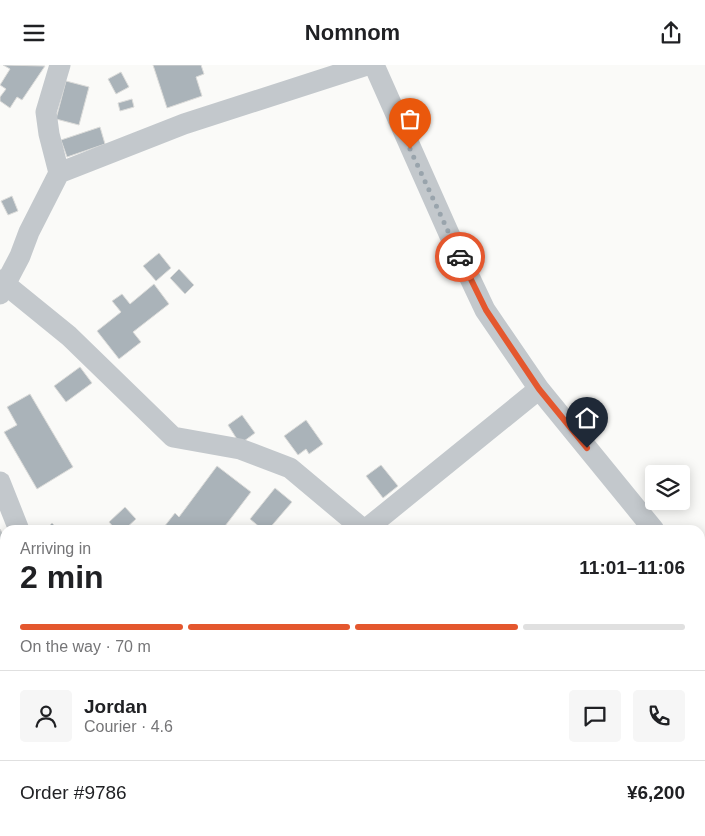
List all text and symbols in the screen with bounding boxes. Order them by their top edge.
icon: menu [20,19,48,47]
icon: share [657,19,685,47]
text: Nomnom [305,20,400,45]
pin [389,98,431,149]
icon: bag [396,105,424,133]
courier [435,232,485,282]
icon: car [446,243,474,271]
pin [566,397,608,448]
icon: home [573,404,601,432]
map controls [645,465,690,510]
button: layers [645,465,690,510]
text: Arriving in [20,540,91,557]
text: 11:01–11:06 [579,557,685,578]
text: 2 min [20,559,104,595]
text: On the way · 70 m [20,638,151,655]
button: person [20,690,72,742]
button: chat [569,690,621,742]
button: phone [633,690,685,742]
text: Jordan [84,696,147,717]
text: Courier · 4.6 [84,718,173,735]
text: Order #9786 [20,782,127,803]
text: ¥6,200 [627,782,685,803]

